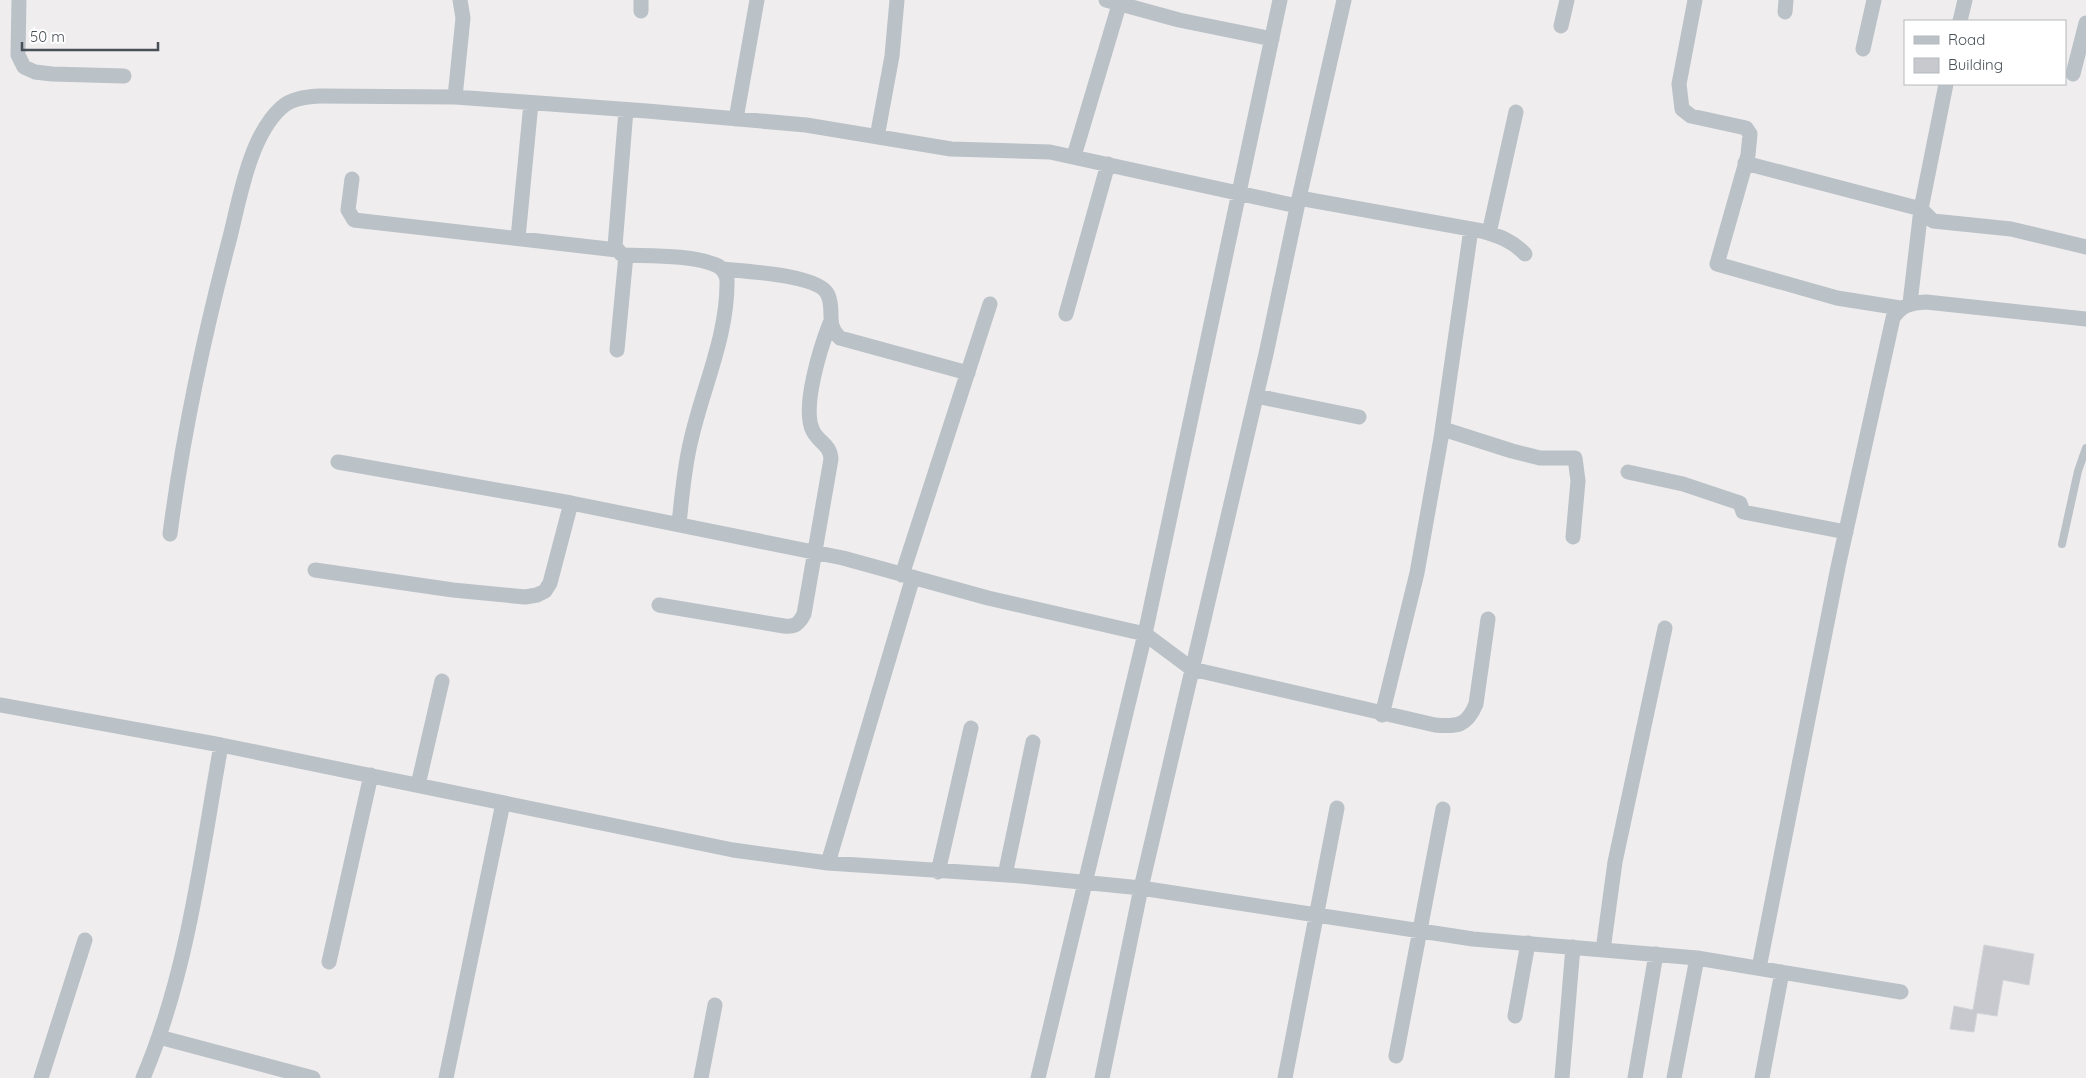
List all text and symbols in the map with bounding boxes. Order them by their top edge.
scale bar [22,20,159,52]
legend [1904,20,2066,85]
text: 50 m [30,27,65,46]
text: Road [1948,30,1985,49]
text: Building [1948,55,2003,74]

